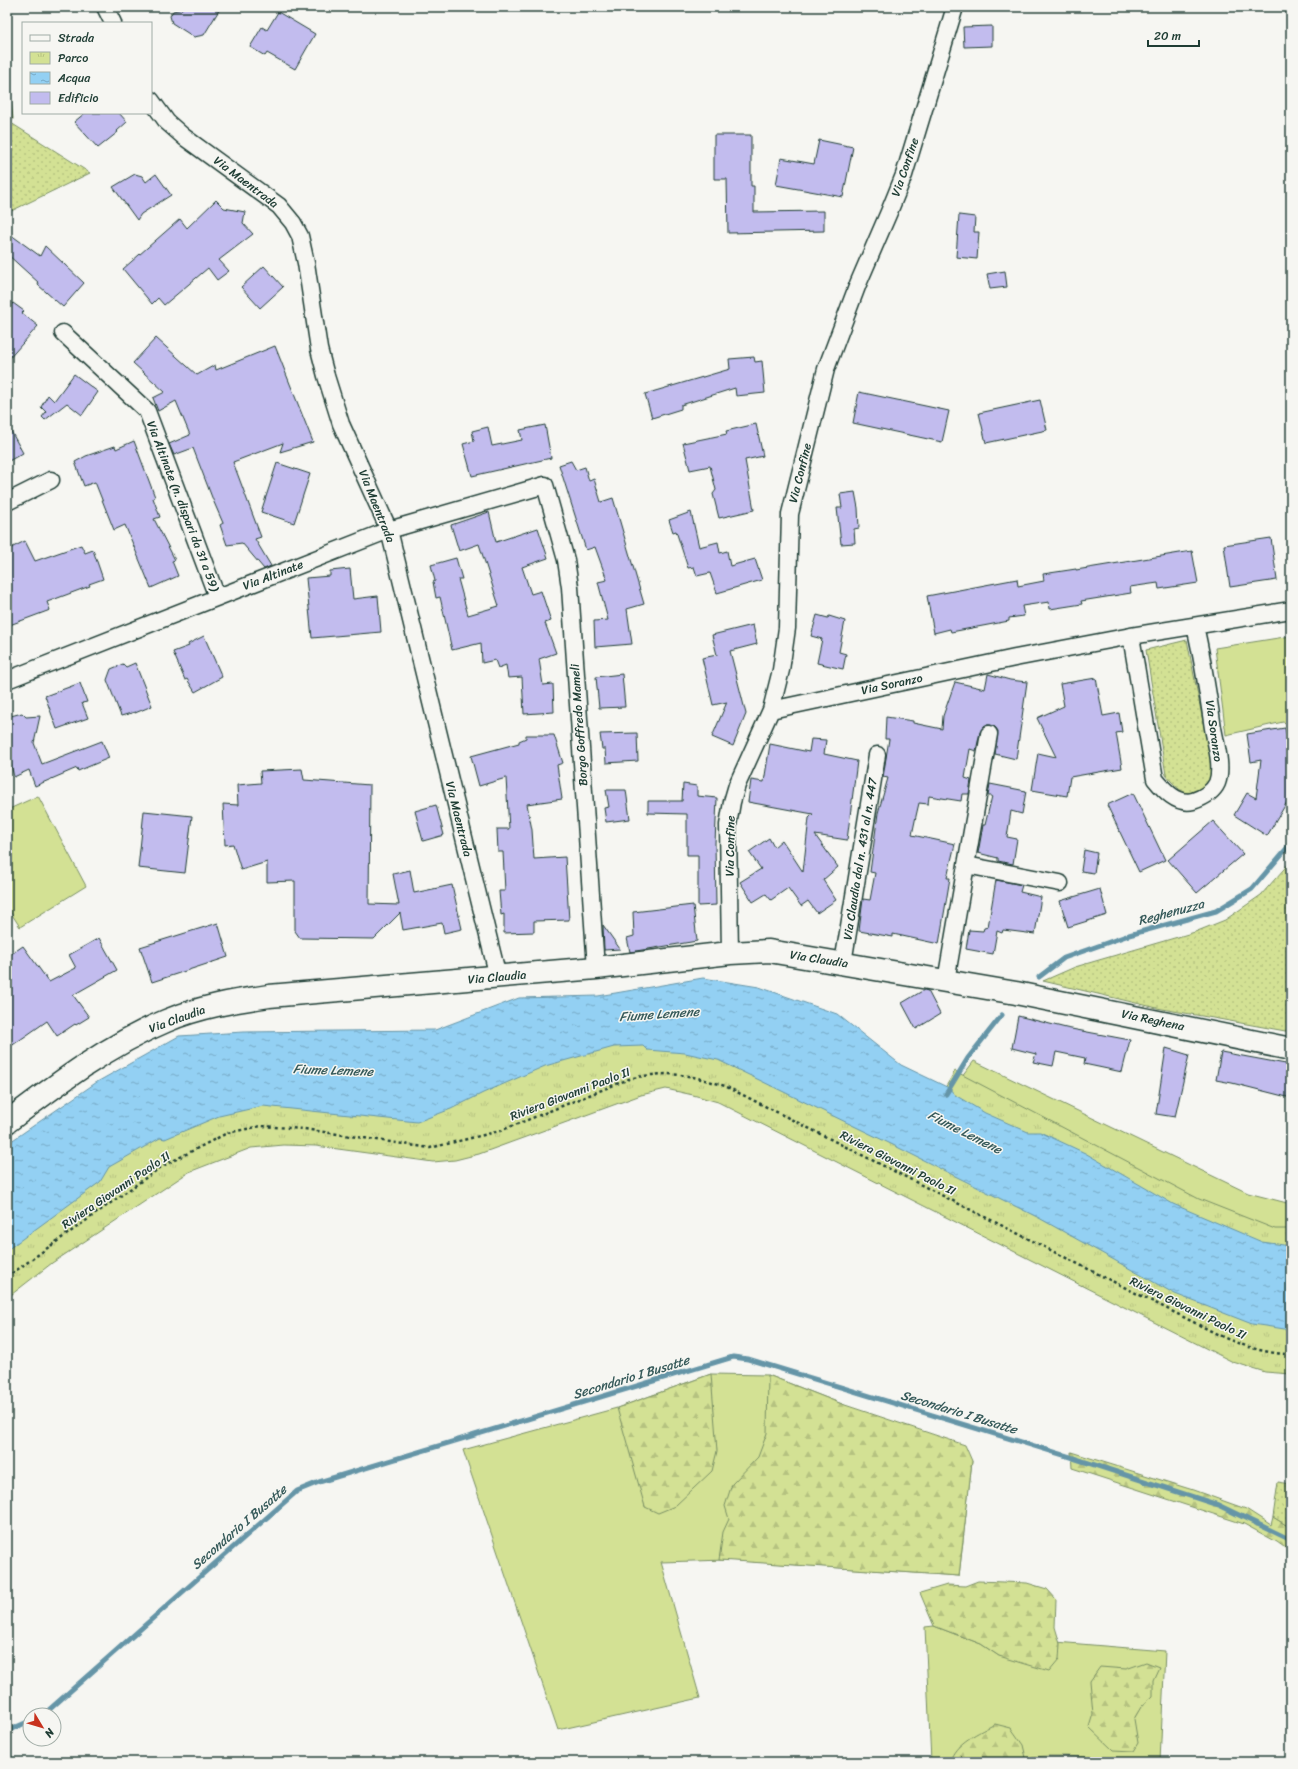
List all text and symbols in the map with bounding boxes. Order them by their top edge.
legend [22,22,152,114]
scale bar [1148,22,1199,48]
text: 20 m [1154,25,1181,47]
text: Strada [58,27,95,49]
text: Parco [58,47,88,69]
text: Acqua [57,67,91,89]
text: Edificio [58,87,98,109]
street label: Via Confine [885,135,925,199]
street label: Via Maentrada [209,150,283,214]
street label: Via Altinate (n. dispari da 31 a 59) [140,417,226,595]
street label: Via Confine [782,441,818,505]
street label: Via Maentrada [352,466,402,546]
street label: Via Altinate [239,553,307,597]
street label: Borgo Goffredo Mameli [564,662,594,787]
street label: Via Soranzo [859,667,925,701]
street label: Via Soranzo [1199,699,1229,763]
street label: Via Claudia dal n. 431 al n. 447 [836,775,884,942]
street label: Via Maentrada [439,779,479,859]
street label: Via Confine [718,815,742,877]
water label: Reghenuzza [1135,892,1208,932]
street label: Via Claudia [788,944,850,974]
street label: Via Claudia [467,963,527,991]
street label: Via Claudia [146,999,208,1039]
water label: Fiume Lemene [618,1000,701,1028]
street label: Via Reghena [1120,1003,1187,1038]
water label: Fiume Lemene [293,1057,375,1083]
street label: Riviera Giovanni Paolo II [507,1061,634,1127]
water label: Fiume Lemene [924,1104,1007,1161]
street label: Riviera Giovanni Paolo II [836,1124,960,1202]
street label: Riviera Giovanni Paolo II [57,1145,175,1235]
street label: Riviera Giovanni Paolo II [1126,1270,1250,1346]
water label: Secondario I Busatte [570,1348,693,1406]
water label: Secondario I Busatte [898,1383,1021,1441]
water label: Secondario I Busatte [186,1478,293,1575]
north arrow [22,1707,62,1747]
text: N [39,1723,60,1742]

